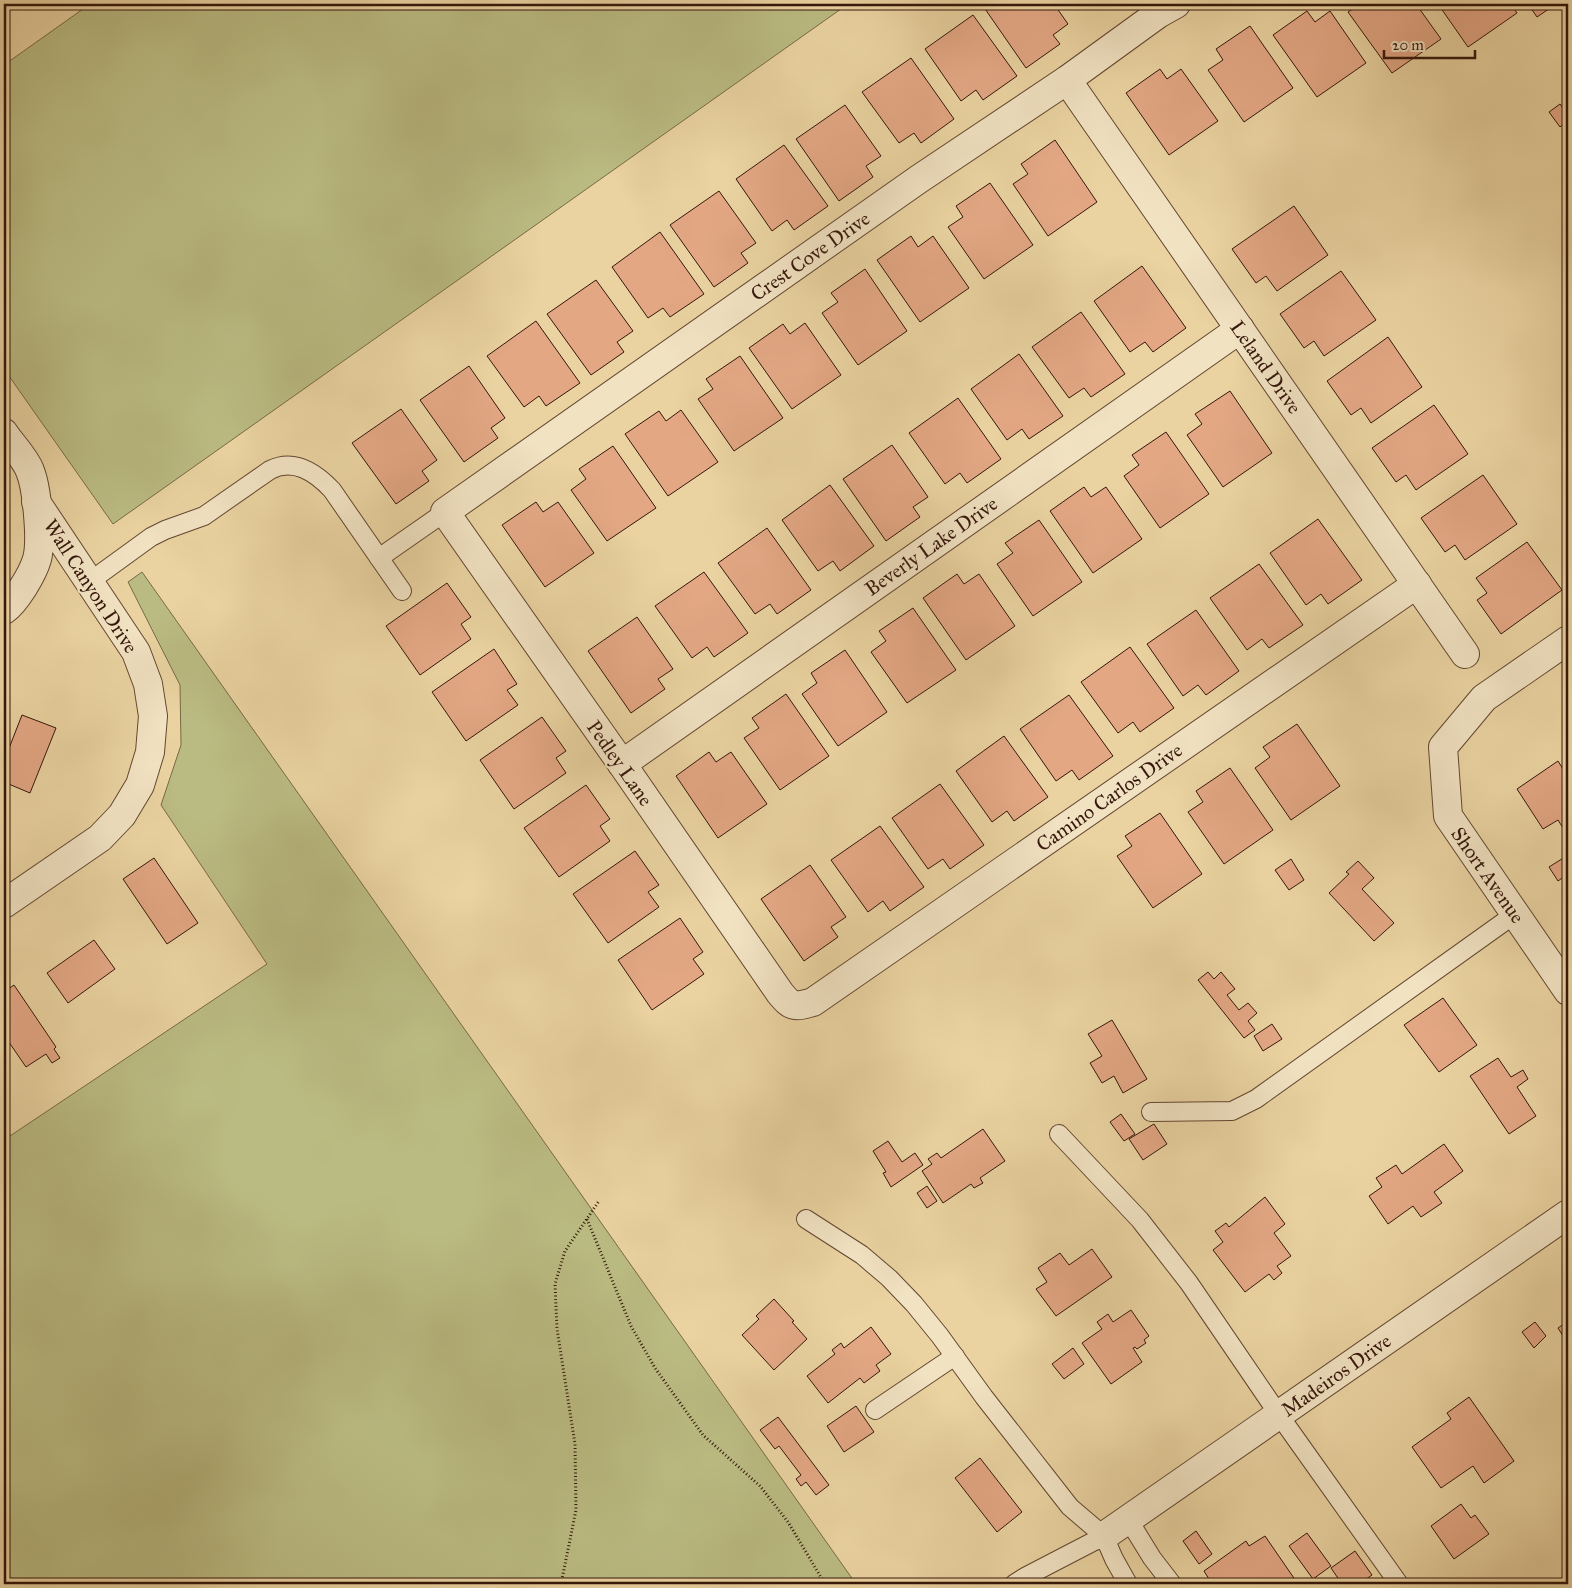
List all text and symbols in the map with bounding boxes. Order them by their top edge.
scale bar [1384,28,1476,60]
text: 20 m [1392,36,1424,54]
street label: Crest Cove Drive [746,206,874,306]
street label: Leland Drive [1225,316,1307,418]
street label: Beverly Lake Drive [860,491,1002,601]
street label: Wall Canyon Drive [39,514,143,658]
street label: Pedley Lane [582,716,658,810]
street label: Camino Carlos Drive [1031,738,1187,856]
street label: Short Avenue [1446,822,1530,928]
street label: Madeiros Drive [1277,1328,1395,1422]

